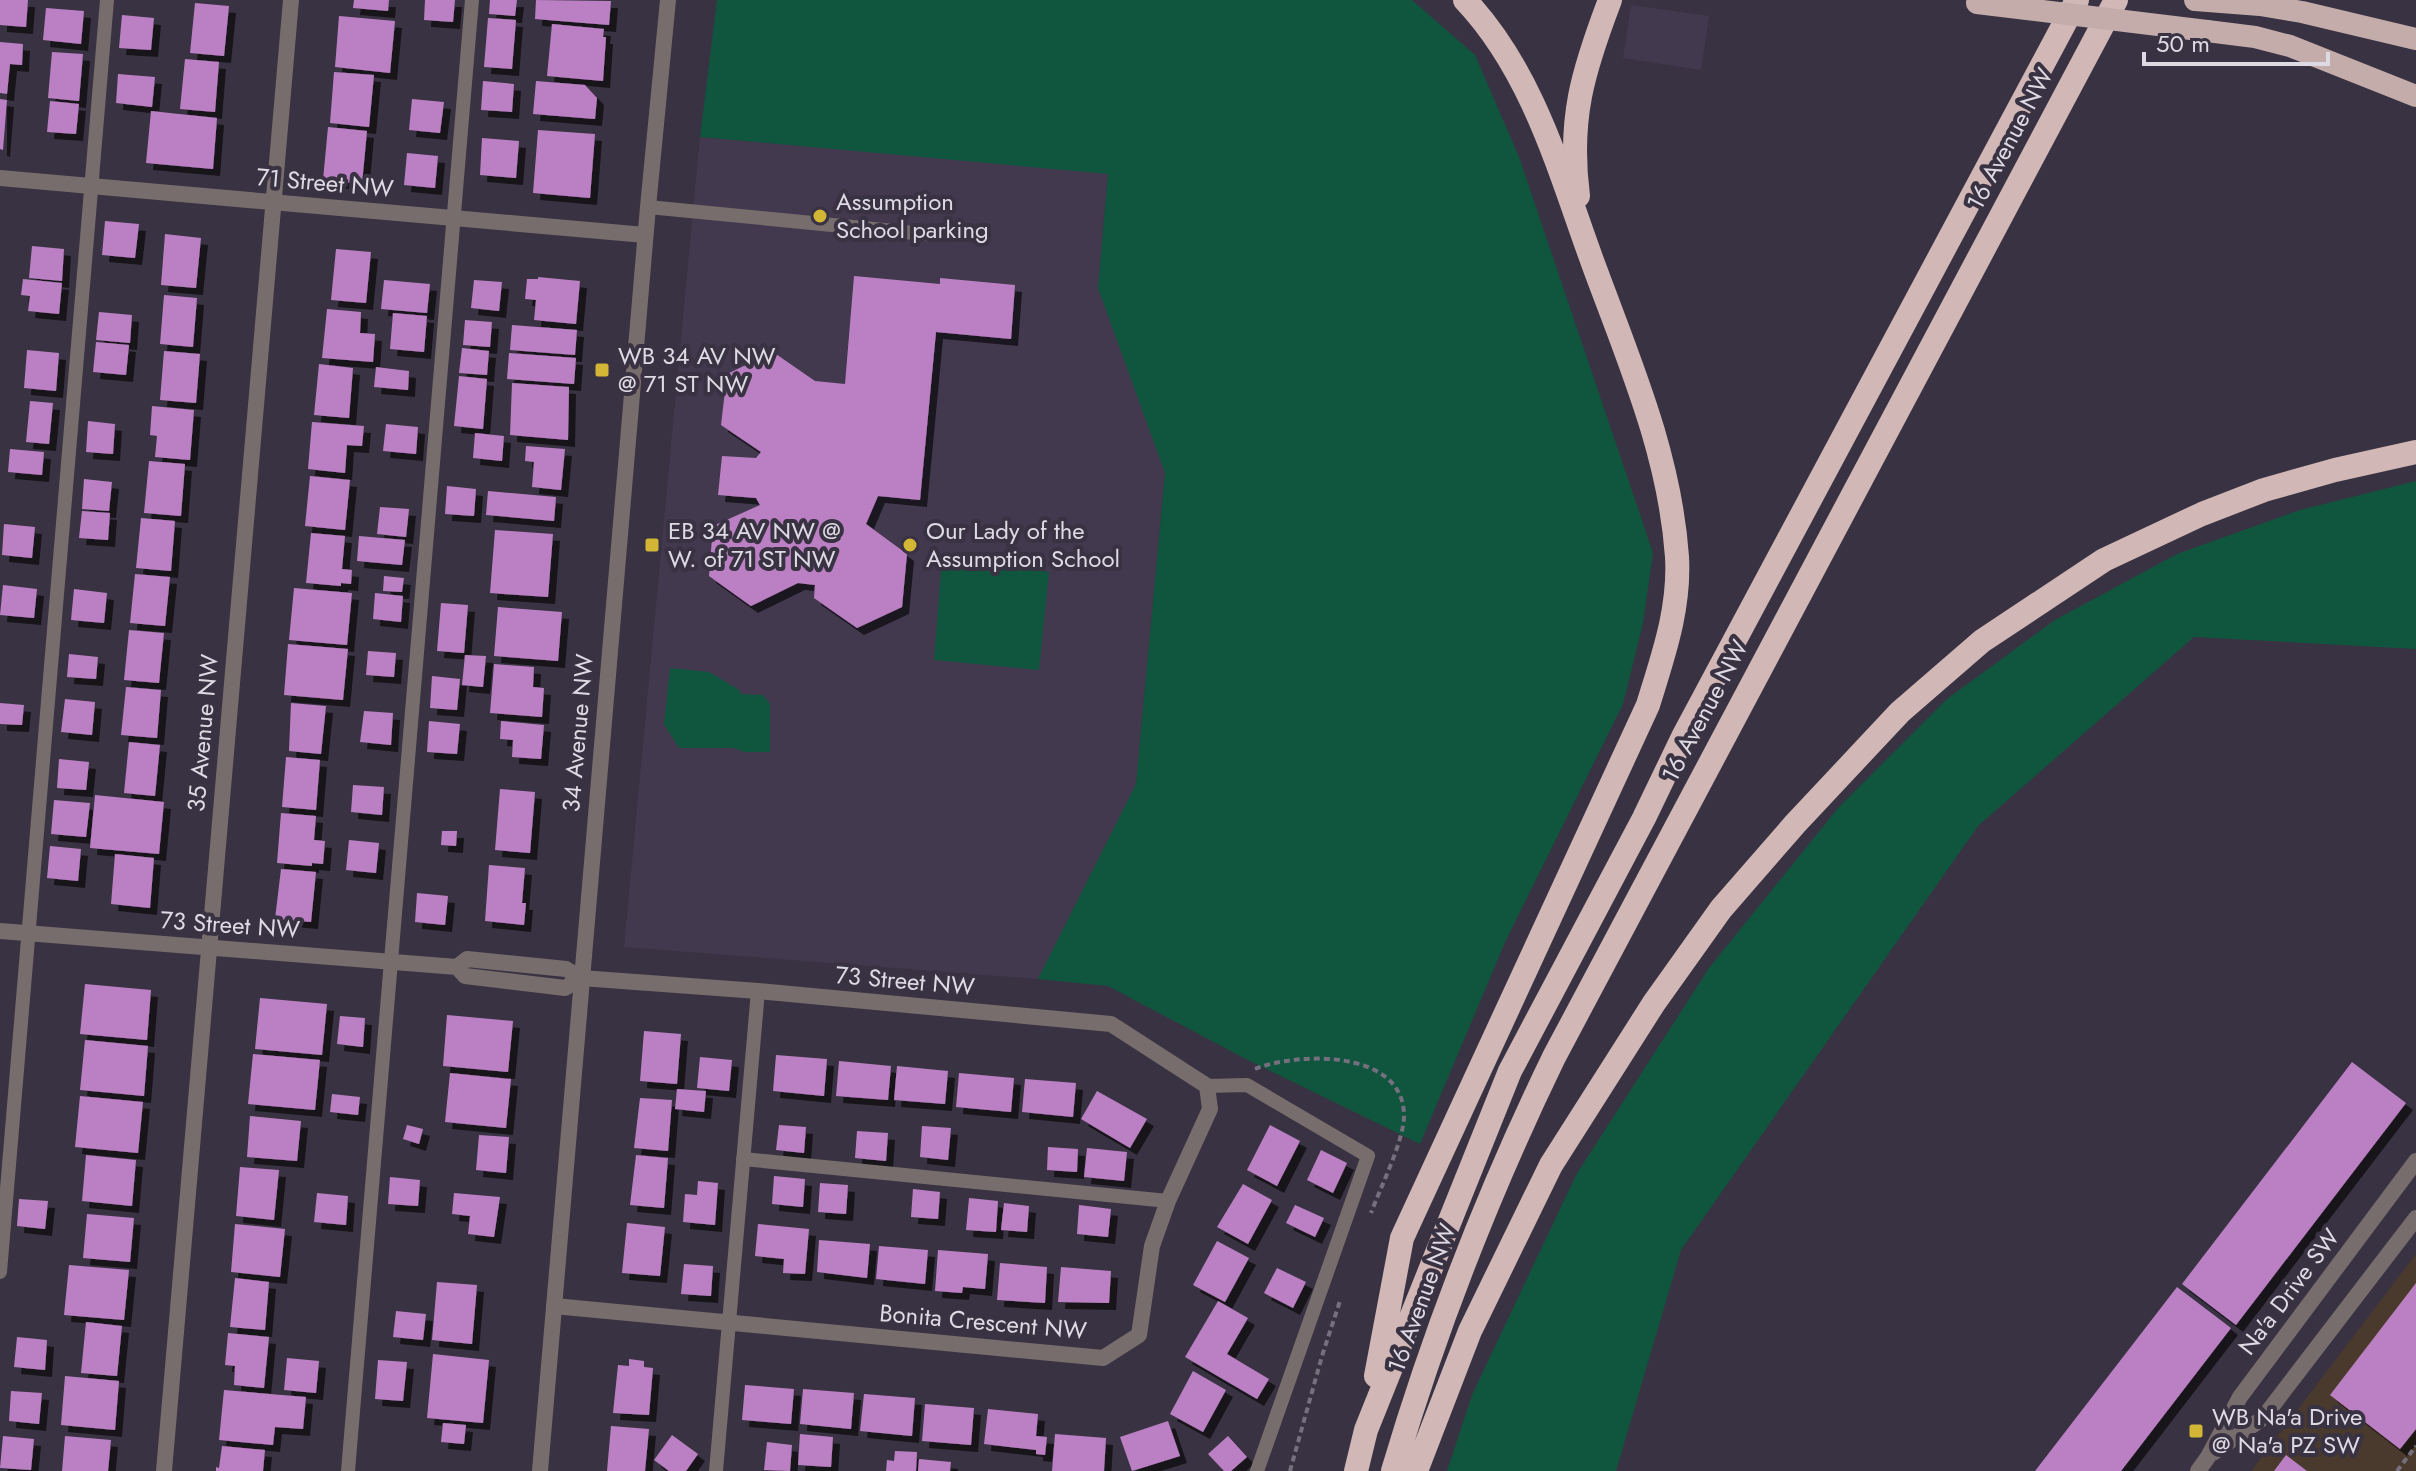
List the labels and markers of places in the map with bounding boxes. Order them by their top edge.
place label: Assumption School parking [836,184,989,247]
marker: Assumption School parking [811,207,829,225]
place label: WB 34 AV NW @ 71 ST NW [618,338,776,401]
marker: WB 34 AV NW @ 71 ST NW [593,361,611,379]
place label: EB 34 AV NW @ W. of 71 ST NW [668,513,841,576]
place label: Our Lady of the Assumption School [926,513,1120,576]
marker: EB 34 AV NW @ W. of 71 ST NW [643,536,661,554]
marker: Our Lady of the Assumption School [901,536,919,554]
place label: WB Na'a Drive @ Na'a PZ SW [2212,1399,2362,1462]
marker: WB Na'a Drive @ Na'a PZ SW [2187,1422,2205,1440]

